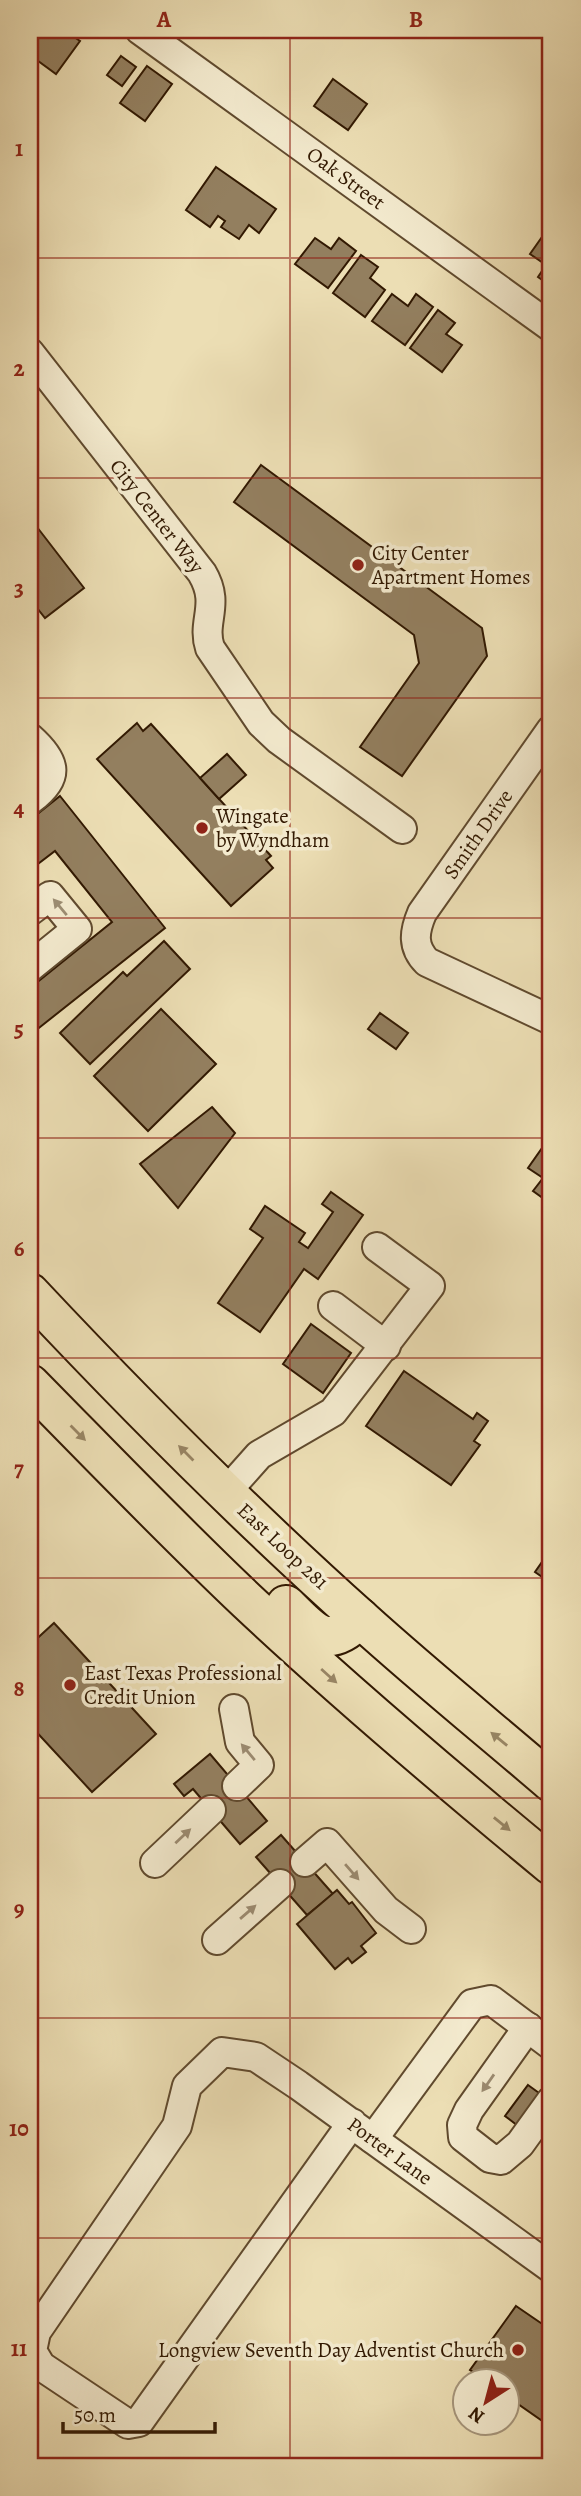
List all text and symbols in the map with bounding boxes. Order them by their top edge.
text: A [156,4,172,35]
text: B [409,4,423,35]
text: 1 [15,133,23,164]
street label: Oak Street [301,140,391,216]
text: 2 [13,353,25,384]
street label: City Center Way [104,453,211,579]
place label: City Center Apartment Homes [371,539,530,591]
marker: City Center Apartment Homes [350,557,366,573]
text: 3 [14,573,24,604]
street label: Smith Drive [437,783,519,885]
text: 4 [14,793,25,824]
place label: Wingate by Wyndham [215,802,329,854]
marker: Wingate by Wyndham [194,820,210,836]
one-way arrow [53,899,68,916]
text: 5 [14,1013,24,1044]
text: 6 [14,1233,25,1264]
one-way arrow [69,1424,86,1440]
one-way arrow [179,1445,195,1462]
text: 7 [14,1453,24,1484]
street label: East Loop 281 [231,1496,335,1596]
place label: East Texas Professional Credit Union [84,1659,282,1711]
one-way arrow [320,1668,338,1684]
text: 8 [13,1673,25,1704]
marker: East Texas Professional Credit Union [62,1677,78,1693]
one-way arrow [490,1731,508,1746]
one-way arrow [240,1743,256,1761]
one-way arrow [493,1816,511,1832]
one-way arrow [174,1829,191,1845]
one-way arrow [344,1863,360,1881]
text: 9 [14,1893,24,1924]
one-way arrow [240,1905,257,1920]
one-way arrow [481,2074,495,2092]
street label: Porter Lane [342,2111,438,2191]
text: 10 [9,2113,29,2144]
text: 11 [11,2333,27,2364]
place label: Longview Seventh Day Adventist Church [158,2336,504,2364]
marker: Longview Seventh Day Adventist Church [510,2342,526,2358]
north arrow [452,2366,522,2436]
scale bar [63,2391,215,2435]
text: N [463,2400,490,2430]
text: 50 m [74,2401,116,2429]

